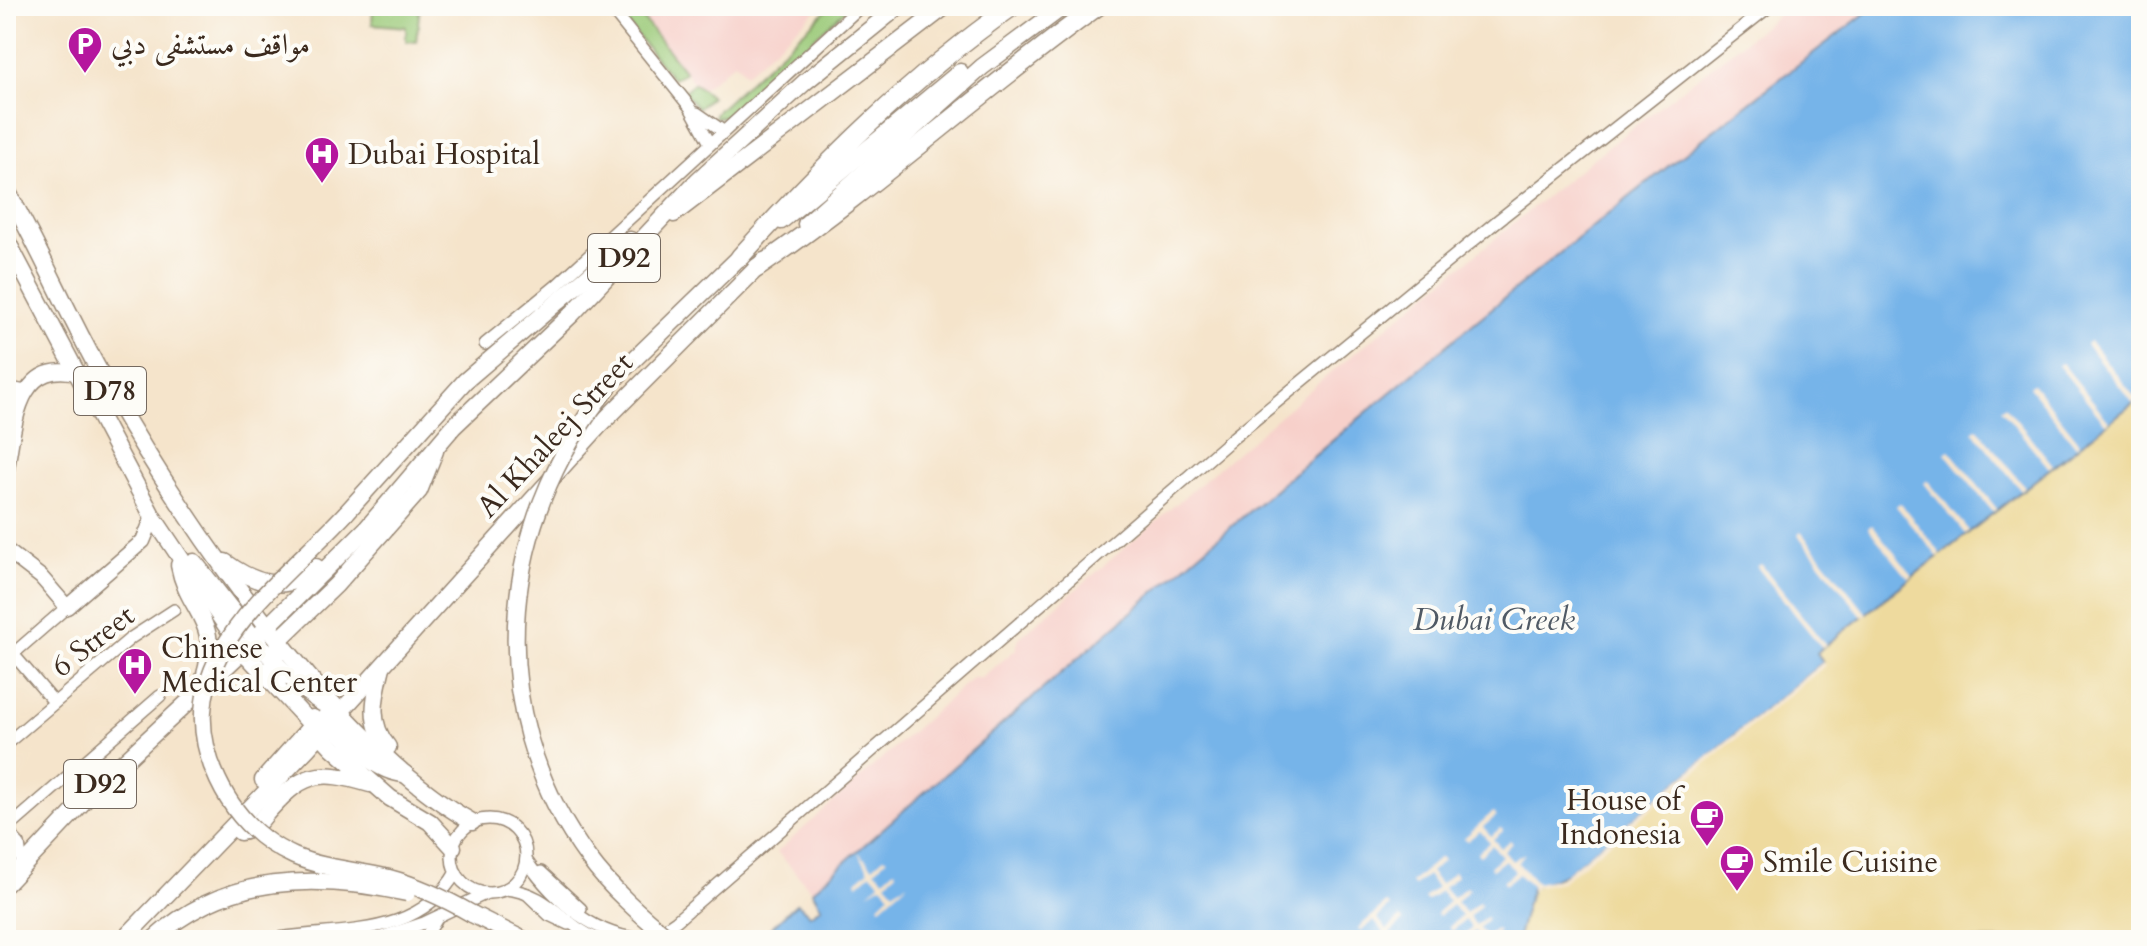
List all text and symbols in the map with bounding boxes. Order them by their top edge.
place label: مواقف مستشفى دبي [111,24,310,68]
parking icon: مواقف مستشفى دبي [66,25,104,75]
place label: Dubai Hospital [348,134,541,175]
hospital icon: Dubai Hospital [303,135,341,185]
road number: D92 [588,234,660,282]
street label: Al Khaleej Street [468,343,643,527]
road number: D78 [74,367,146,415]
street label: 6 Street [43,595,144,687]
water label: Dubai Creek [1413,598,1575,642]
place label: Chinese Medical Center [161,628,357,703]
hospital icon: Chinese Medical Center [116,646,154,696]
road number: D92 [64,760,136,808]
place label: House of Indonesia [1559,780,1686,855]
cafe icon: House of Indonesia [1688,798,1726,848]
place label: Smile Cuisine [1763,842,1938,883]
cafe icon: Smile Cuisine [1718,843,1756,893]

